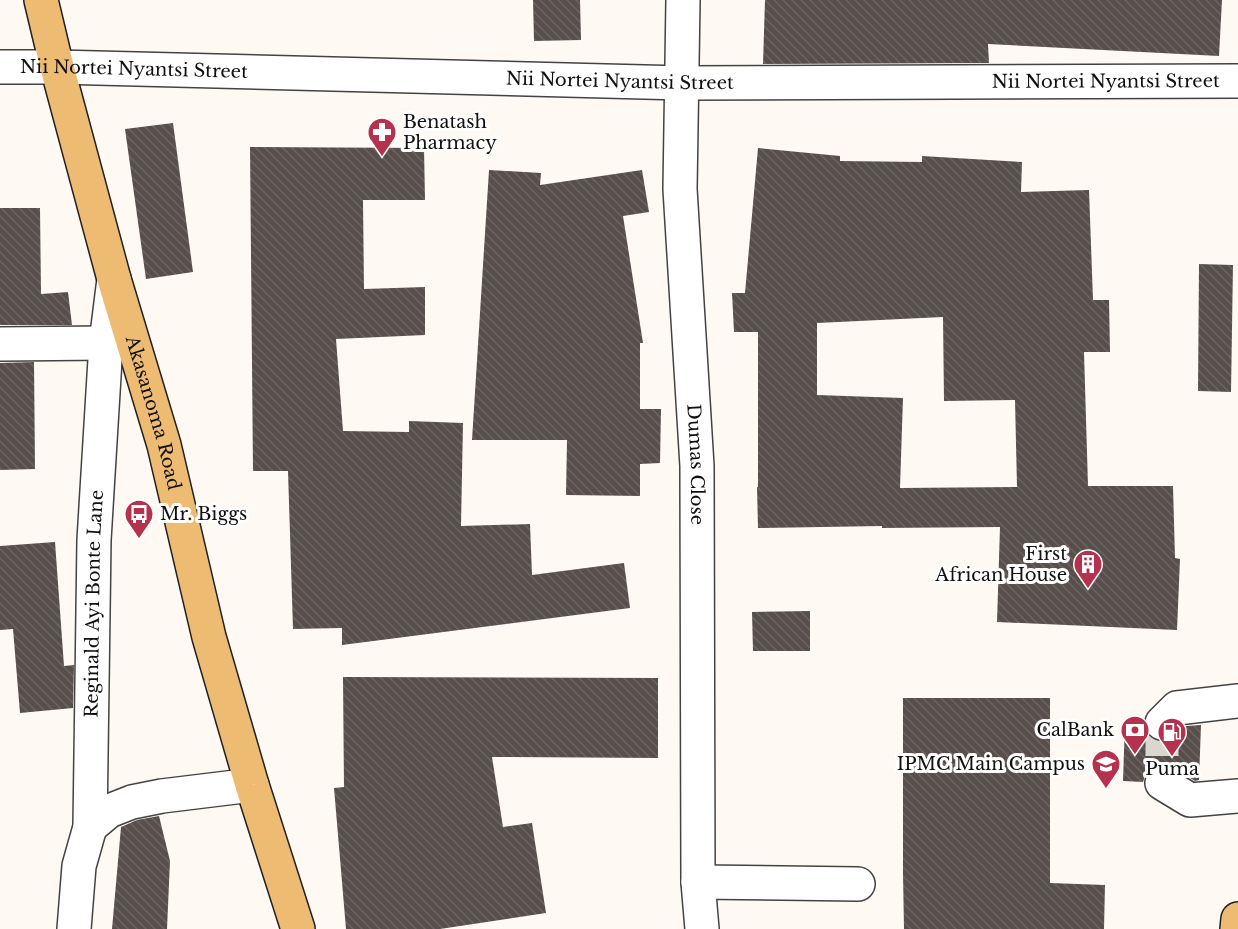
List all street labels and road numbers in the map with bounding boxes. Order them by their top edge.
street label: Nii Nortei Nyantsi Street [20,56,248,83]
street label: Nii Nortei Nyantsi Street [506,67,734,94]
street label: Nii Nortei Nyantsi Street [992,70,1220,93]
street label: Akasanoma Road [120,332,185,492]
street label: Dumas Close [682,403,708,525]
street label: Reginald Ayi Bonte Lane [81,489,108,718]

